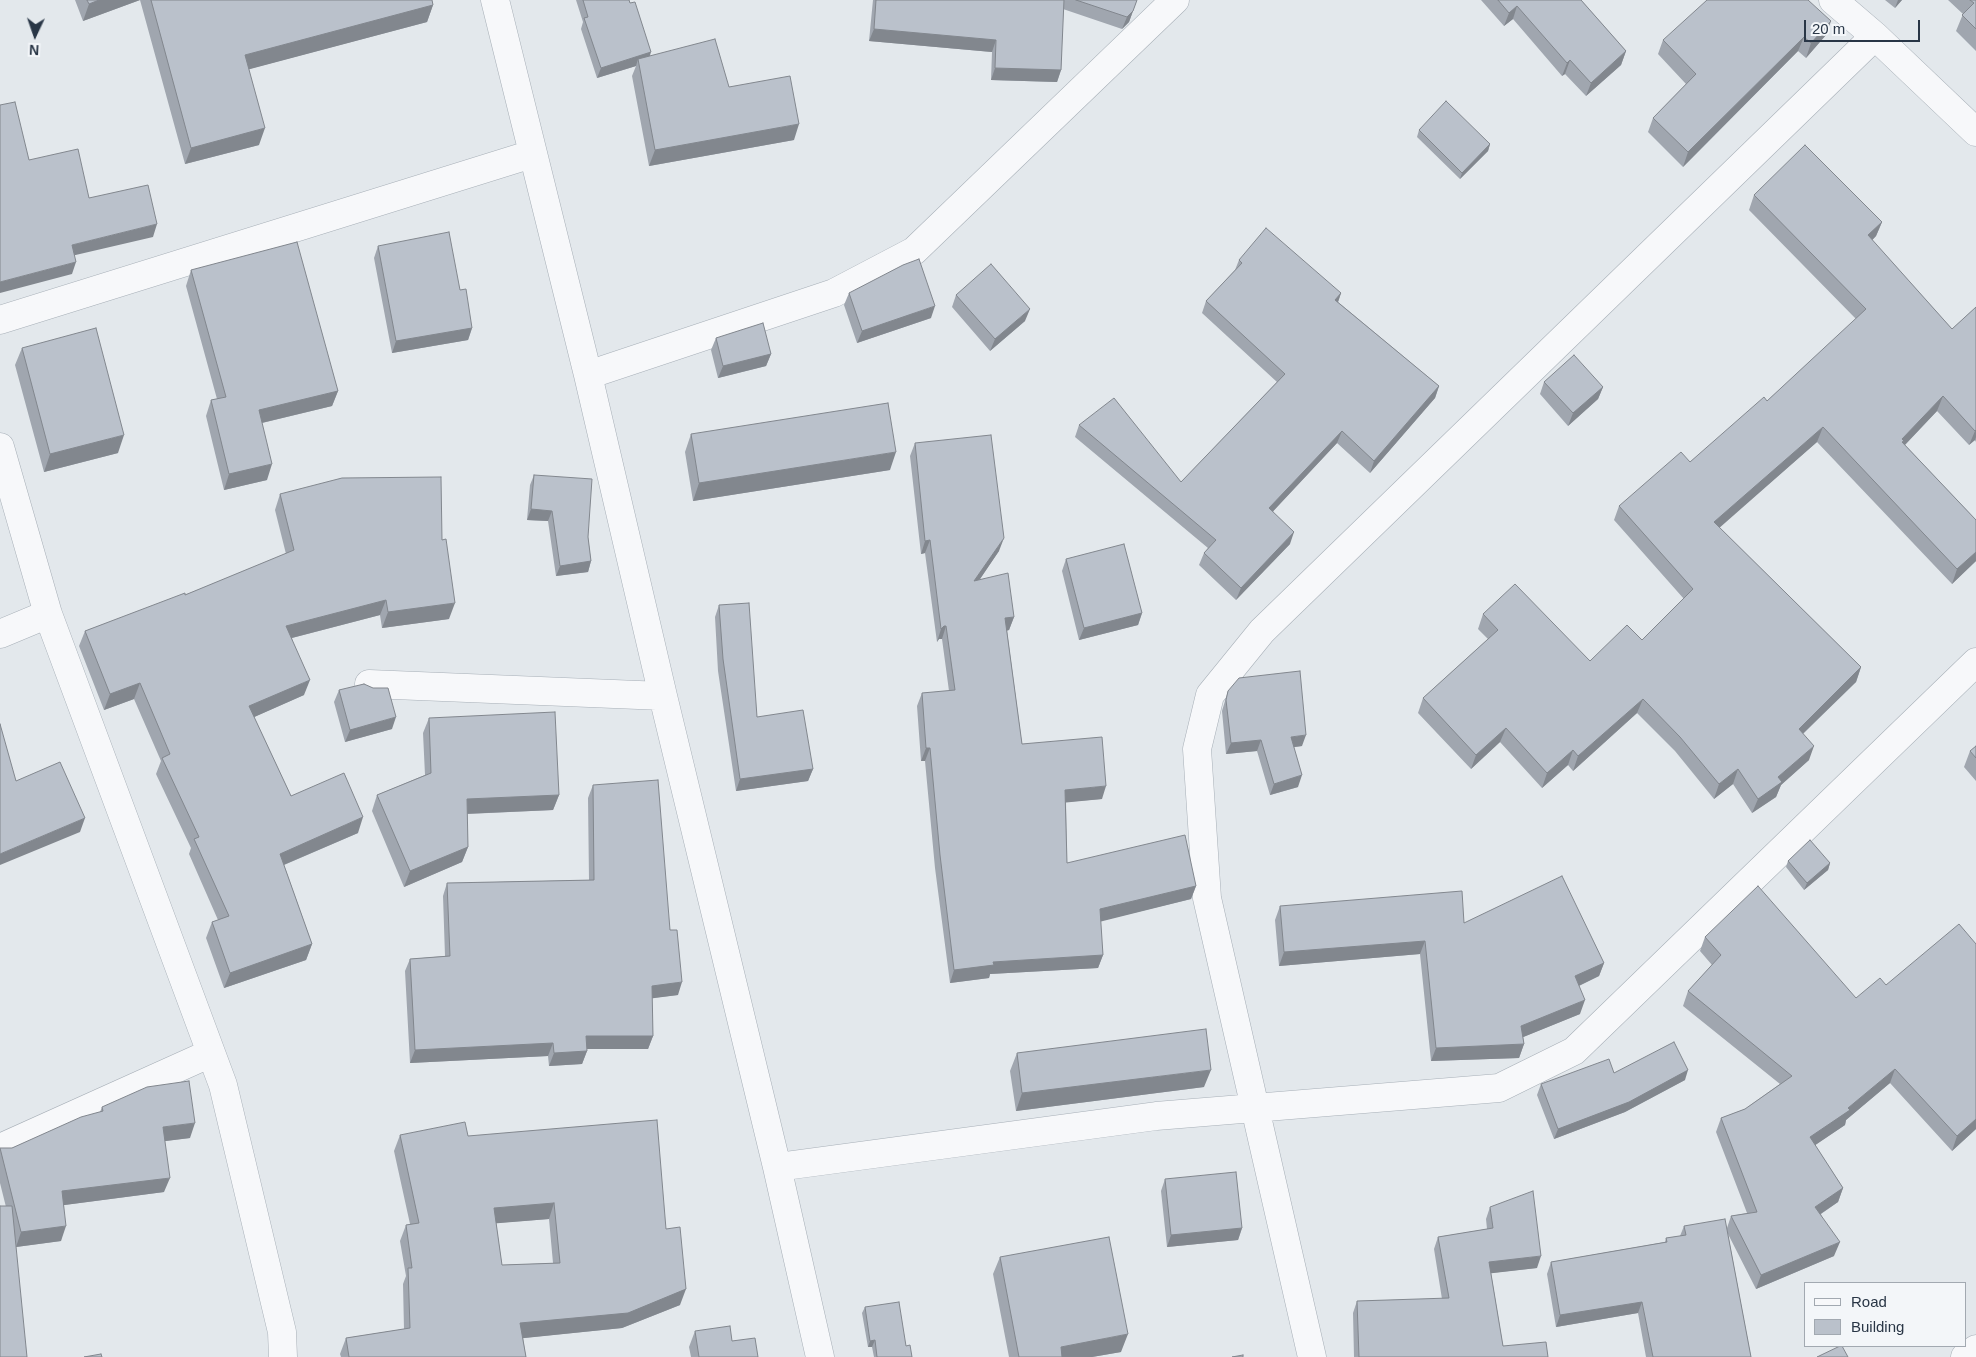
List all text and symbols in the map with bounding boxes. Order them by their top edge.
north arrow [10,10,60,60]
scale bar [1806,10,1922,42]
text: 20 m [1812,20,1845,37]
text: N [29,42,40,58]
legend [1804,1282,1966,1347]
text: Road [1851,1293,1887,1310]
text: Building [1851,1318,1904,1335]

